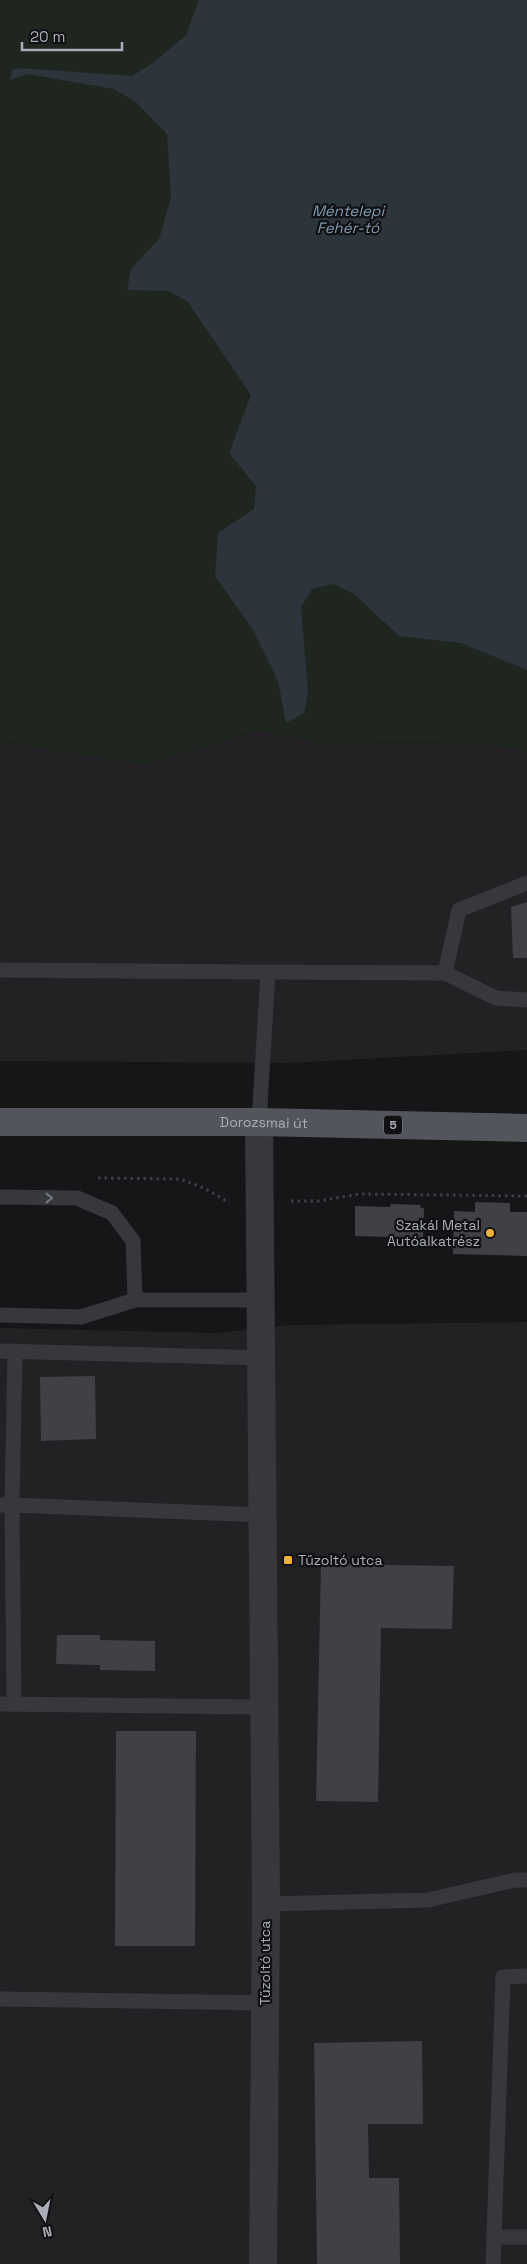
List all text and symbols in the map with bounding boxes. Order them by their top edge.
scale bar [22,20,122,52]
text: 20 m [30,27,65,46]
water label: Méntelepi Fehér-tó [312,201,386,237]
street label: Dorozsmai út [220,1113,308,1132]
road number: 5 [384,1116,402,1134]
one-way arrow [45,1193,53,1203]
place label: Szakál Metal Autóalkatrész [387,1216,480,1250]
marker: Szakál Metal Autóalkatrész [484,1227,496,1239]
place label: Tűzoltó utca [298,1551,382,1569]
marker: Tűzoltó utca [282,1554,294,1566]
street label: Tűzoltó utca [256,1921,274,2005]
north arrow [20,2194,70,2244]
text: N [41,2222,53,2241]

